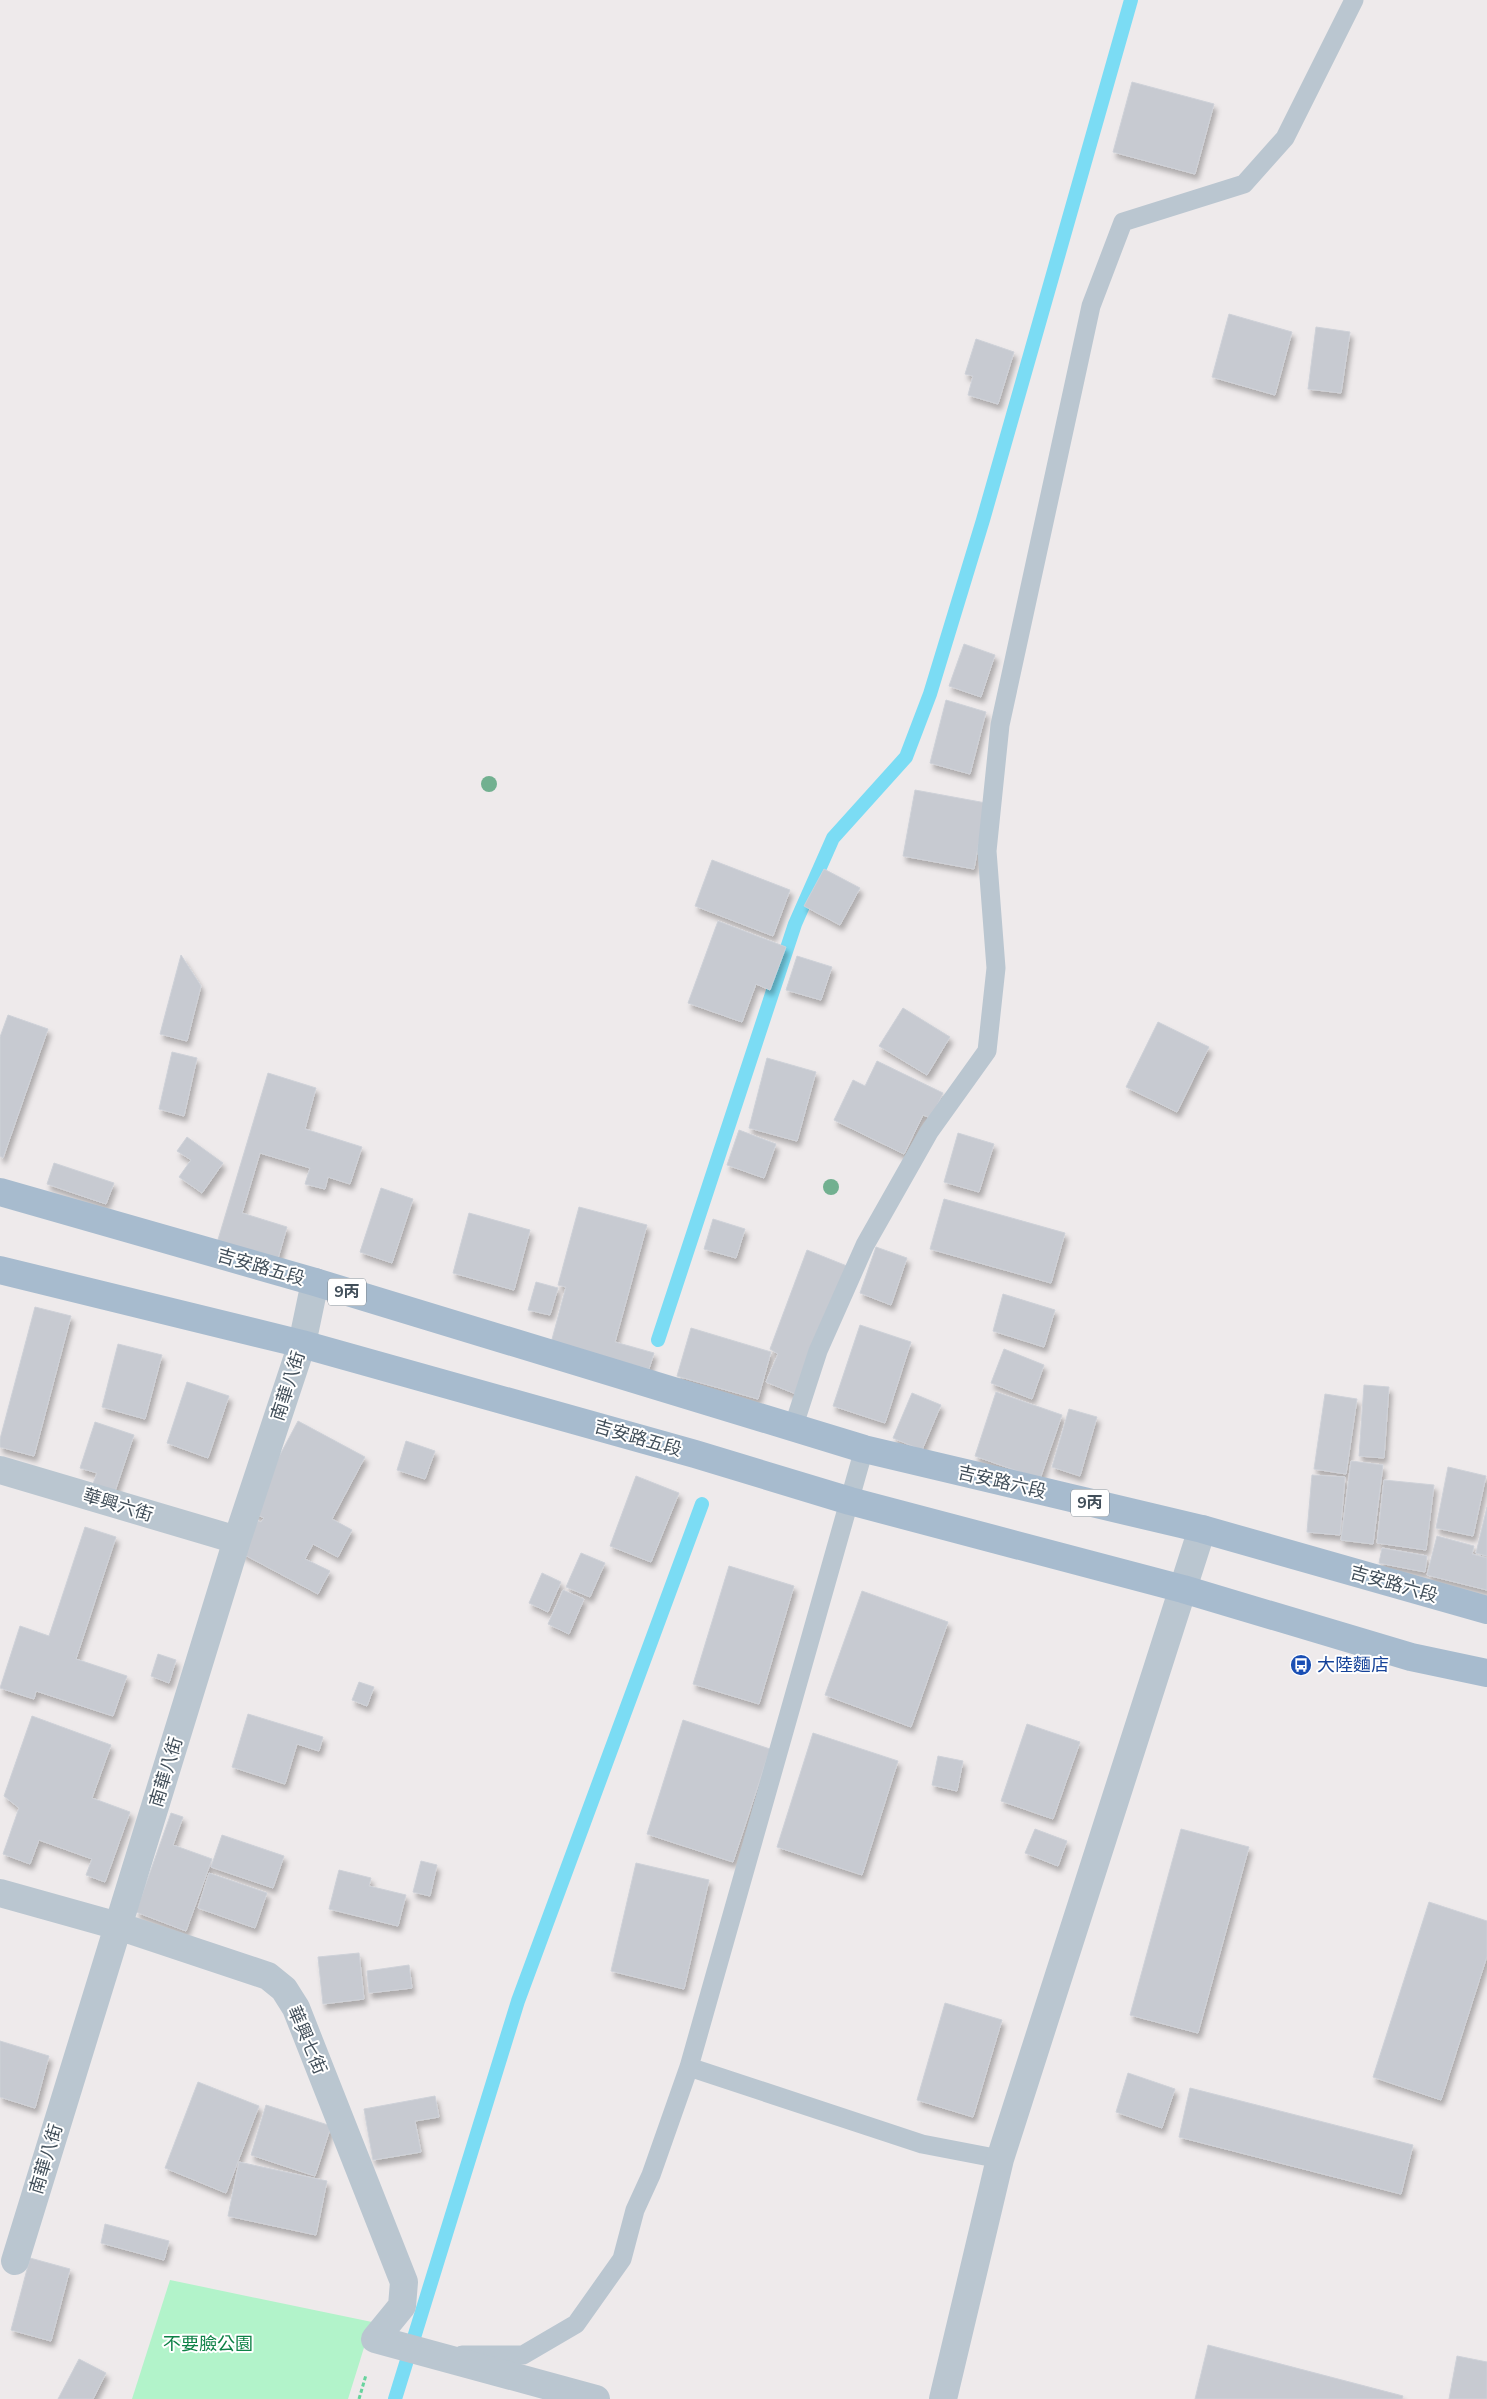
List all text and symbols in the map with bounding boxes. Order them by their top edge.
street label: 吉安路五段 [214,1243,308,1291]
road number: 9丙 [328,1278,366,1305]
street label: 南華八街 [265,1348,311,1424]
street label: 吉安路五段 [591,1414,685,1462]
street label: 吉安路六段 [955,1460,1049,1504]
street label: 華興六街 [80,1483,156,1527]
road number: 9丙 [1071,1490,1109,1516]
street label: 吉安路六段 [1347,1560,1441,1608]
bus stop icon: 大陸麵店 [1289,1653,1313,1677]
place label: 大陸麵店 [1317,1653,1389,1677]
street label: 南華八街 [144,1734,188,1810]
street label: 華興七街 [282,2002,332,2078]
street label: 南華八街 [24,2121,68,2197]
park label: 不要臉公園 [163,2332,253,2356]

